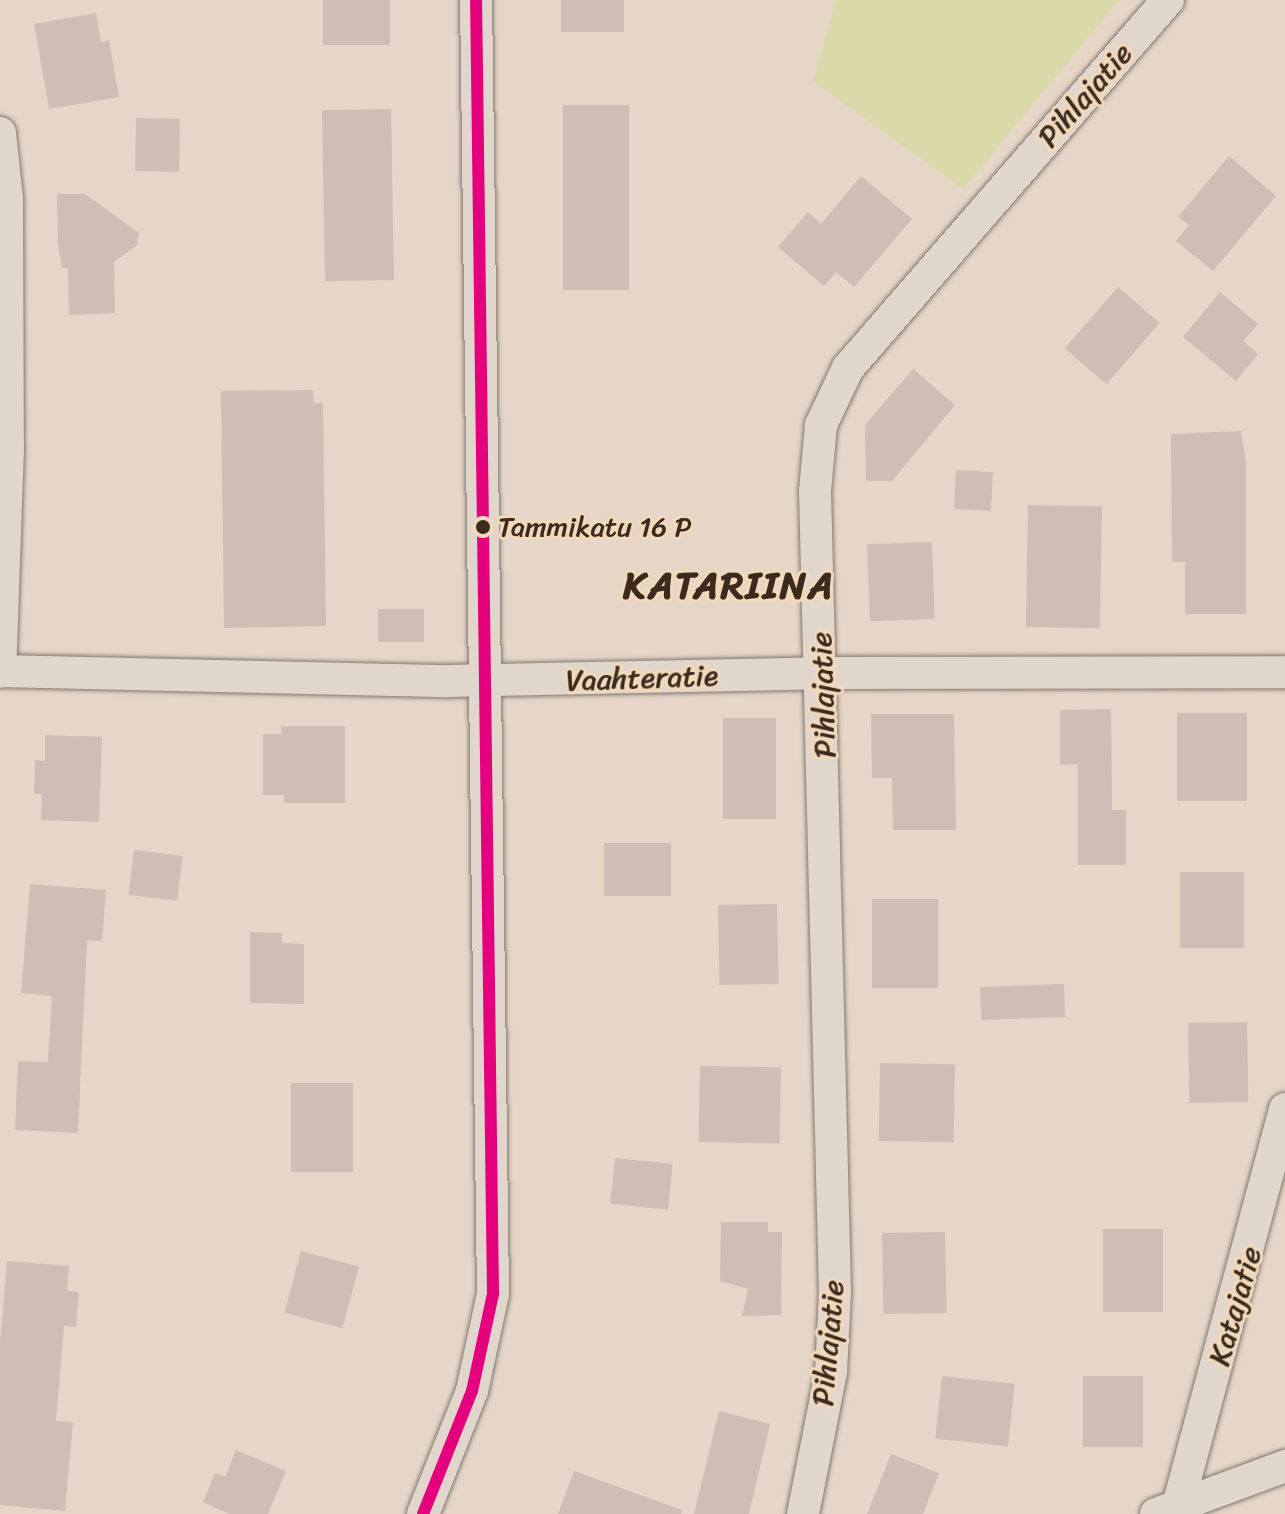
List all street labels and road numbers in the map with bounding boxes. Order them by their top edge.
street label: Pihlajatie [1030,35,1140,155]
street label: Pihlajatie [803,631,843,759]
street label: Vaahteratie [565,657,719,699]
street label: Katajatie [1201,1242,1269,1370]
street label: Pihlajatie [805,1278,851,1408]

